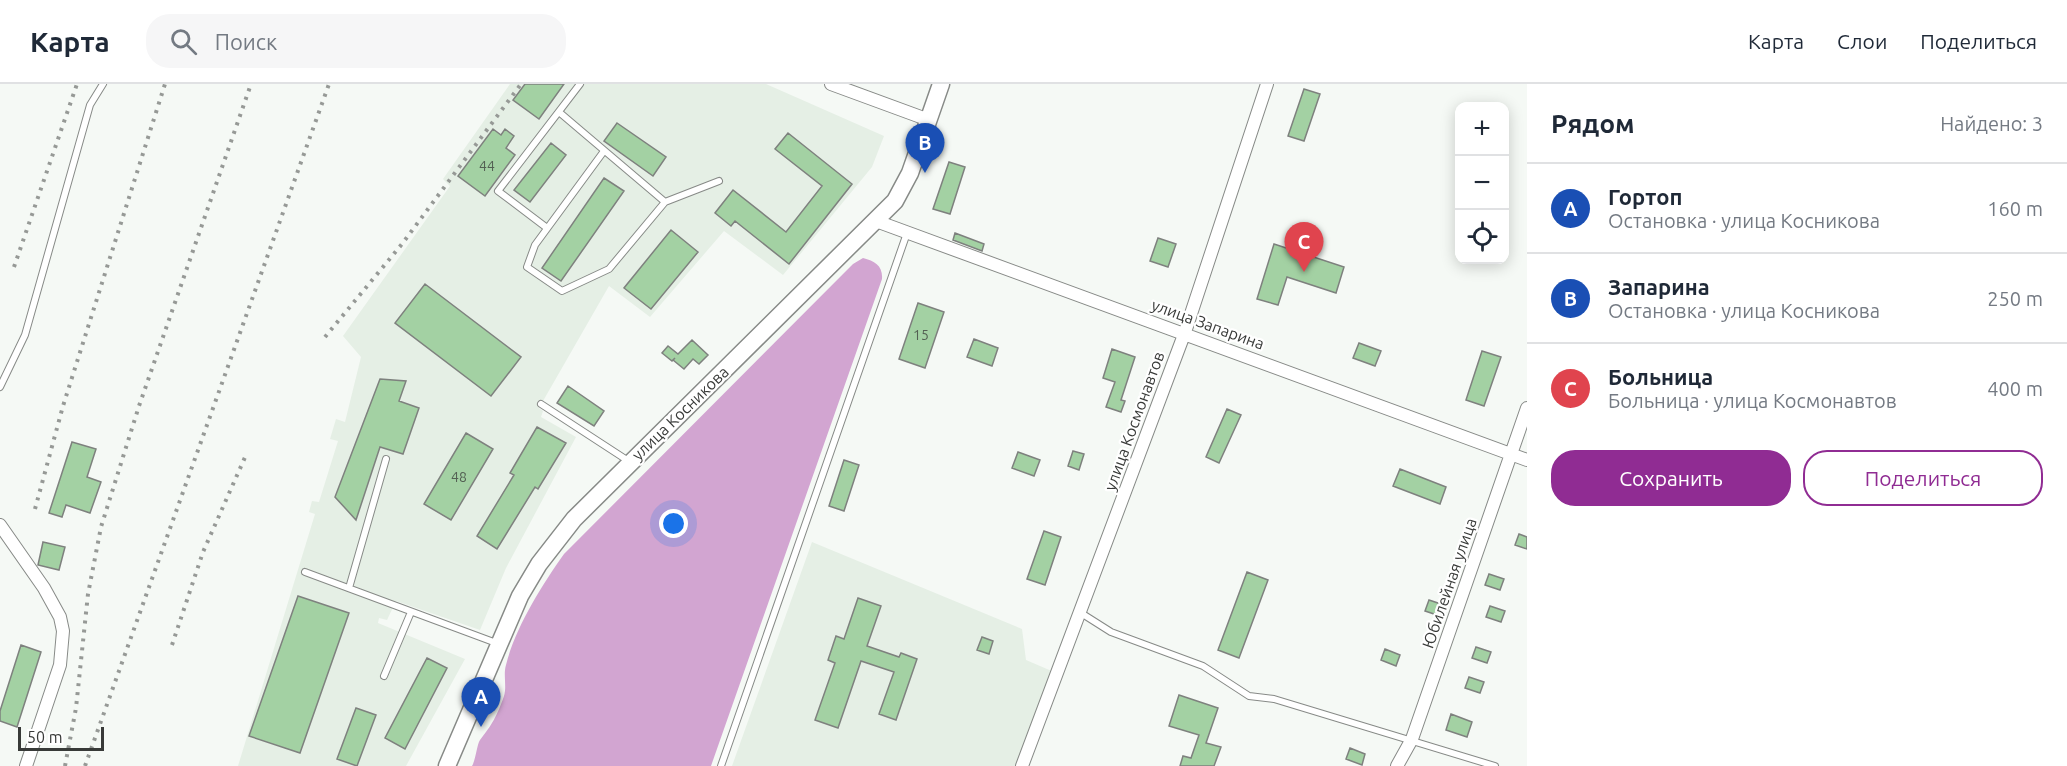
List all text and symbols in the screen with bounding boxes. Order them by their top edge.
search box [146,14,566,68]
icon: search [167,25,200,58]
text: Карта [30,26,110,57]
text: Поиск [215,29,277,54]
text: Карта [1748,29,1804,53]
text: Слои [1837,29,1887,53]
text: Поделиться [1920,29,2037,53]
map controls [1455,102,1509,264]
button: + [1455,102,1509,156]
text: Рядом [1551,109,1635,138]
text: Найдено: 3 [1940,112,2043,135]
pin: B [906,124,944,173]
button: − [1455,156,1509,210]
house number: 44 [479,158,495,174]
text: Гортоп [1608,184,1682,209]
text: A [1563,197,1578,220]
text: 160 m [1987,197,2043,220]
text: Остановка · улица Косникова [1608,209,1880,232]
button: locate [1455,210,1509,264]
pin: C [1284,222,1324,272]
text: Запарина [1608,274,1710,299]
text: B [1564,287,1577,310]
text: 250 m [1987,287,2043,310]
street label: улица Запарина [1149,295,1267,353]
text: Остановка · улица Косникова [1608,299,1880,322]
house number: 15 [913,327,929,343]
street label: улица Космонавтов [1100,349,1168,493]
street label: улица Косникова [628,362,732,464]
text: Больница [1608,364,1713,389]
text: C [1564,377,1577,400]
text: 400 m [1987,377,2043,400]
text: Больница · улица Космонавтов [1608,389,1897,412]
button: Сохранить [1551,450,1791,506]
button: Поделиться [1803,450,2043,506]
house number: 48 [451,469,467,485]
your location [659,509,688,538]
street label: Юбилейная улица [1418,516,1480,650]
pin: A [462,678,500,727]
scale bar [18,724,104,752]
text: 50 m [27,728,63,746]

